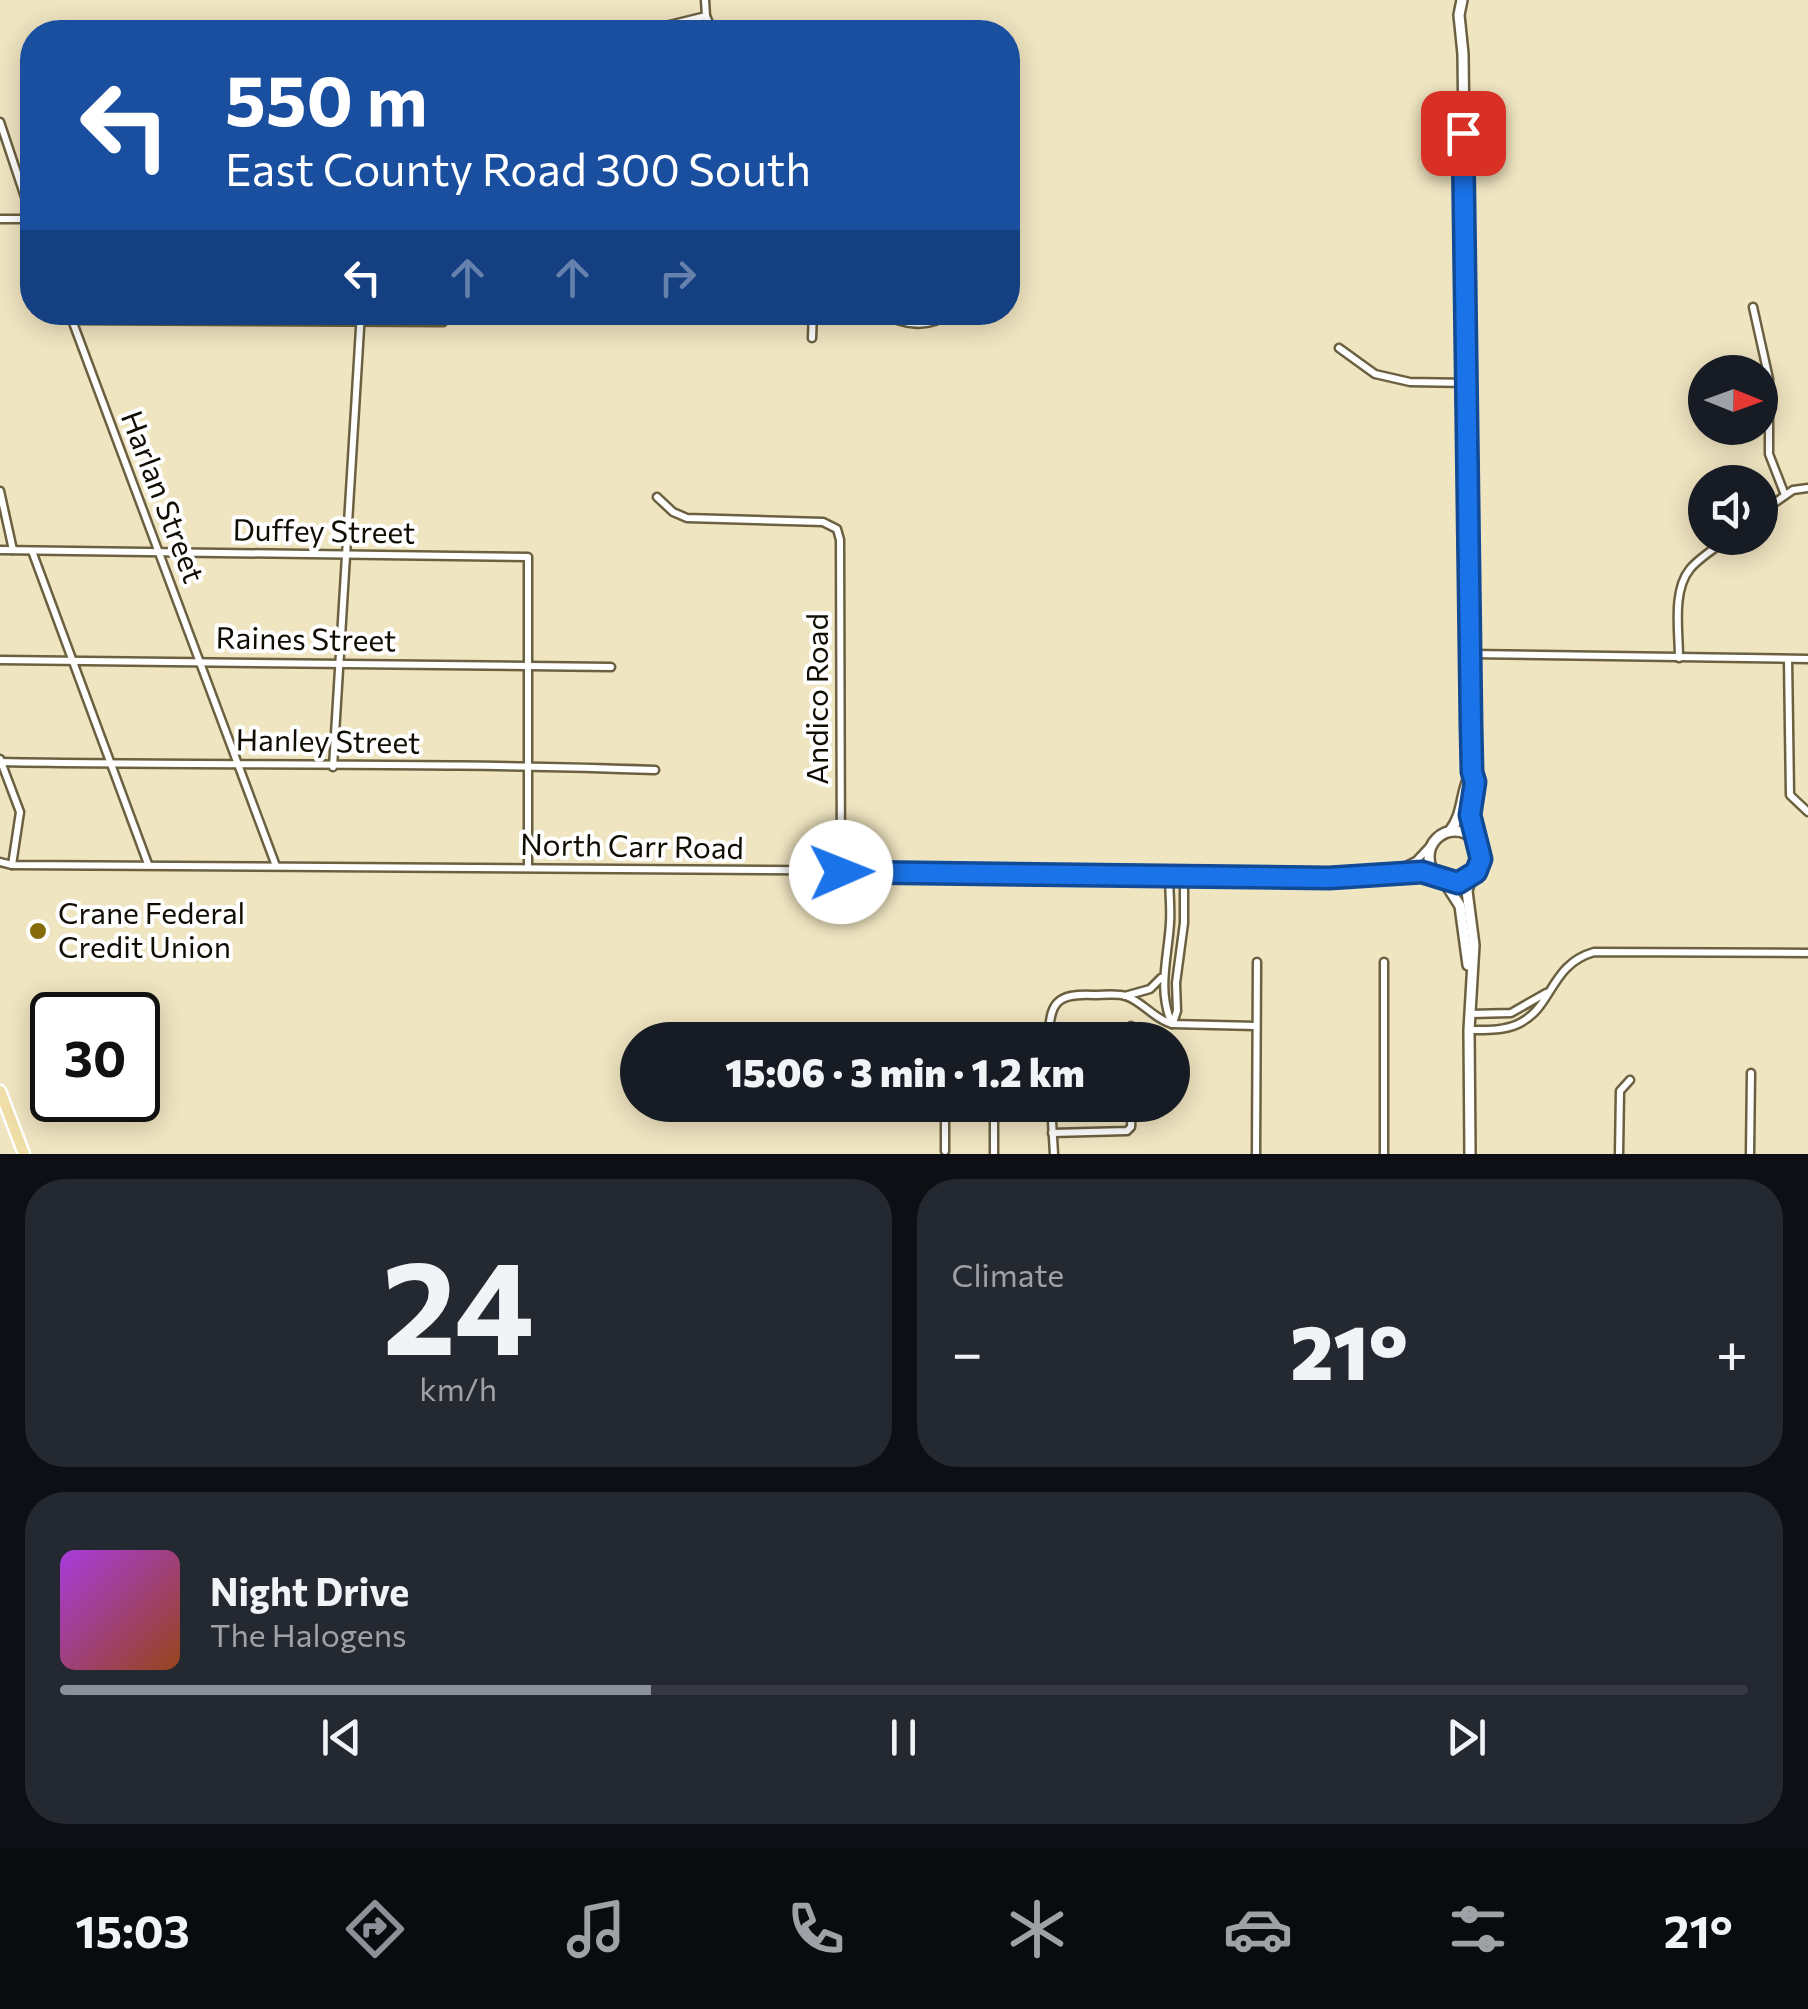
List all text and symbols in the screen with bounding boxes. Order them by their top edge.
text: 550 m [225,55,428,140]
icon: left [60,60,190,190]
pin [1421,91,1506,176]
icon: arrive [1436,106,1491,161]
text: East County Road 300 South [225,140,811,195]
icon: left [335,250,390,305]
icon: ahead [440,250,495,305]
icon: ahead [545,250,600,305]
icon: right [650,250,705,305]
north arrow [1688,355,1778,445]
map controls [1688,355,1778,555]
street label: Harlan Street [115,405,214,587]
button: sound [1688,465,1778,555]
street label: Duffey Street [232,509,416,550]
street label: Andico Road [797,613,834,785]
street label: Raines Street [215,617,397,658]
street label: Hanley Street [235,719,421,760]
position arrow [789,820,893,924]
street label: North Carr Road [520,824,744,865]
place label: Crane Federal Credit Union [58,893,245,964]
marker: Crane Federal Credit Union [27,920,49,942]
speed limit sign: 30 [30,992,160,1122]
text: 15:06 · 3 min · 1.2 km [725,1048,1085,1095]
text: 24 [382,1223,534,1382]
text: Climate [952,1254,1064,1294]
text: 21° [1290,1304,1408,1395]
text: − [952,1317,983,1384]
text: + [1716,1317,1748,1384]
text: km/h [419,1368,497,1408]
text: Night Drive [210,1567,409,1614]
text: The Halogens [210,1614,407,1654]
icon: previous [314,1710,369,1765]
icon: pause [876,1710,931,1765]
icon: next [1439,1710,1494,1765]
icon: directions [340,1894,410,1964]
icon: music [561,1894,631,1964]
icon: phone [781,1894,851,1964]
icon: climate [1002,1894,1072,1964]
icon: car [1223,1894,1293,1964]
icon: filters [1443,1894,1513,1964]
text: 15:03 [75,1902,190,1957]
text: 21° [1664,1902,1733,1957]

